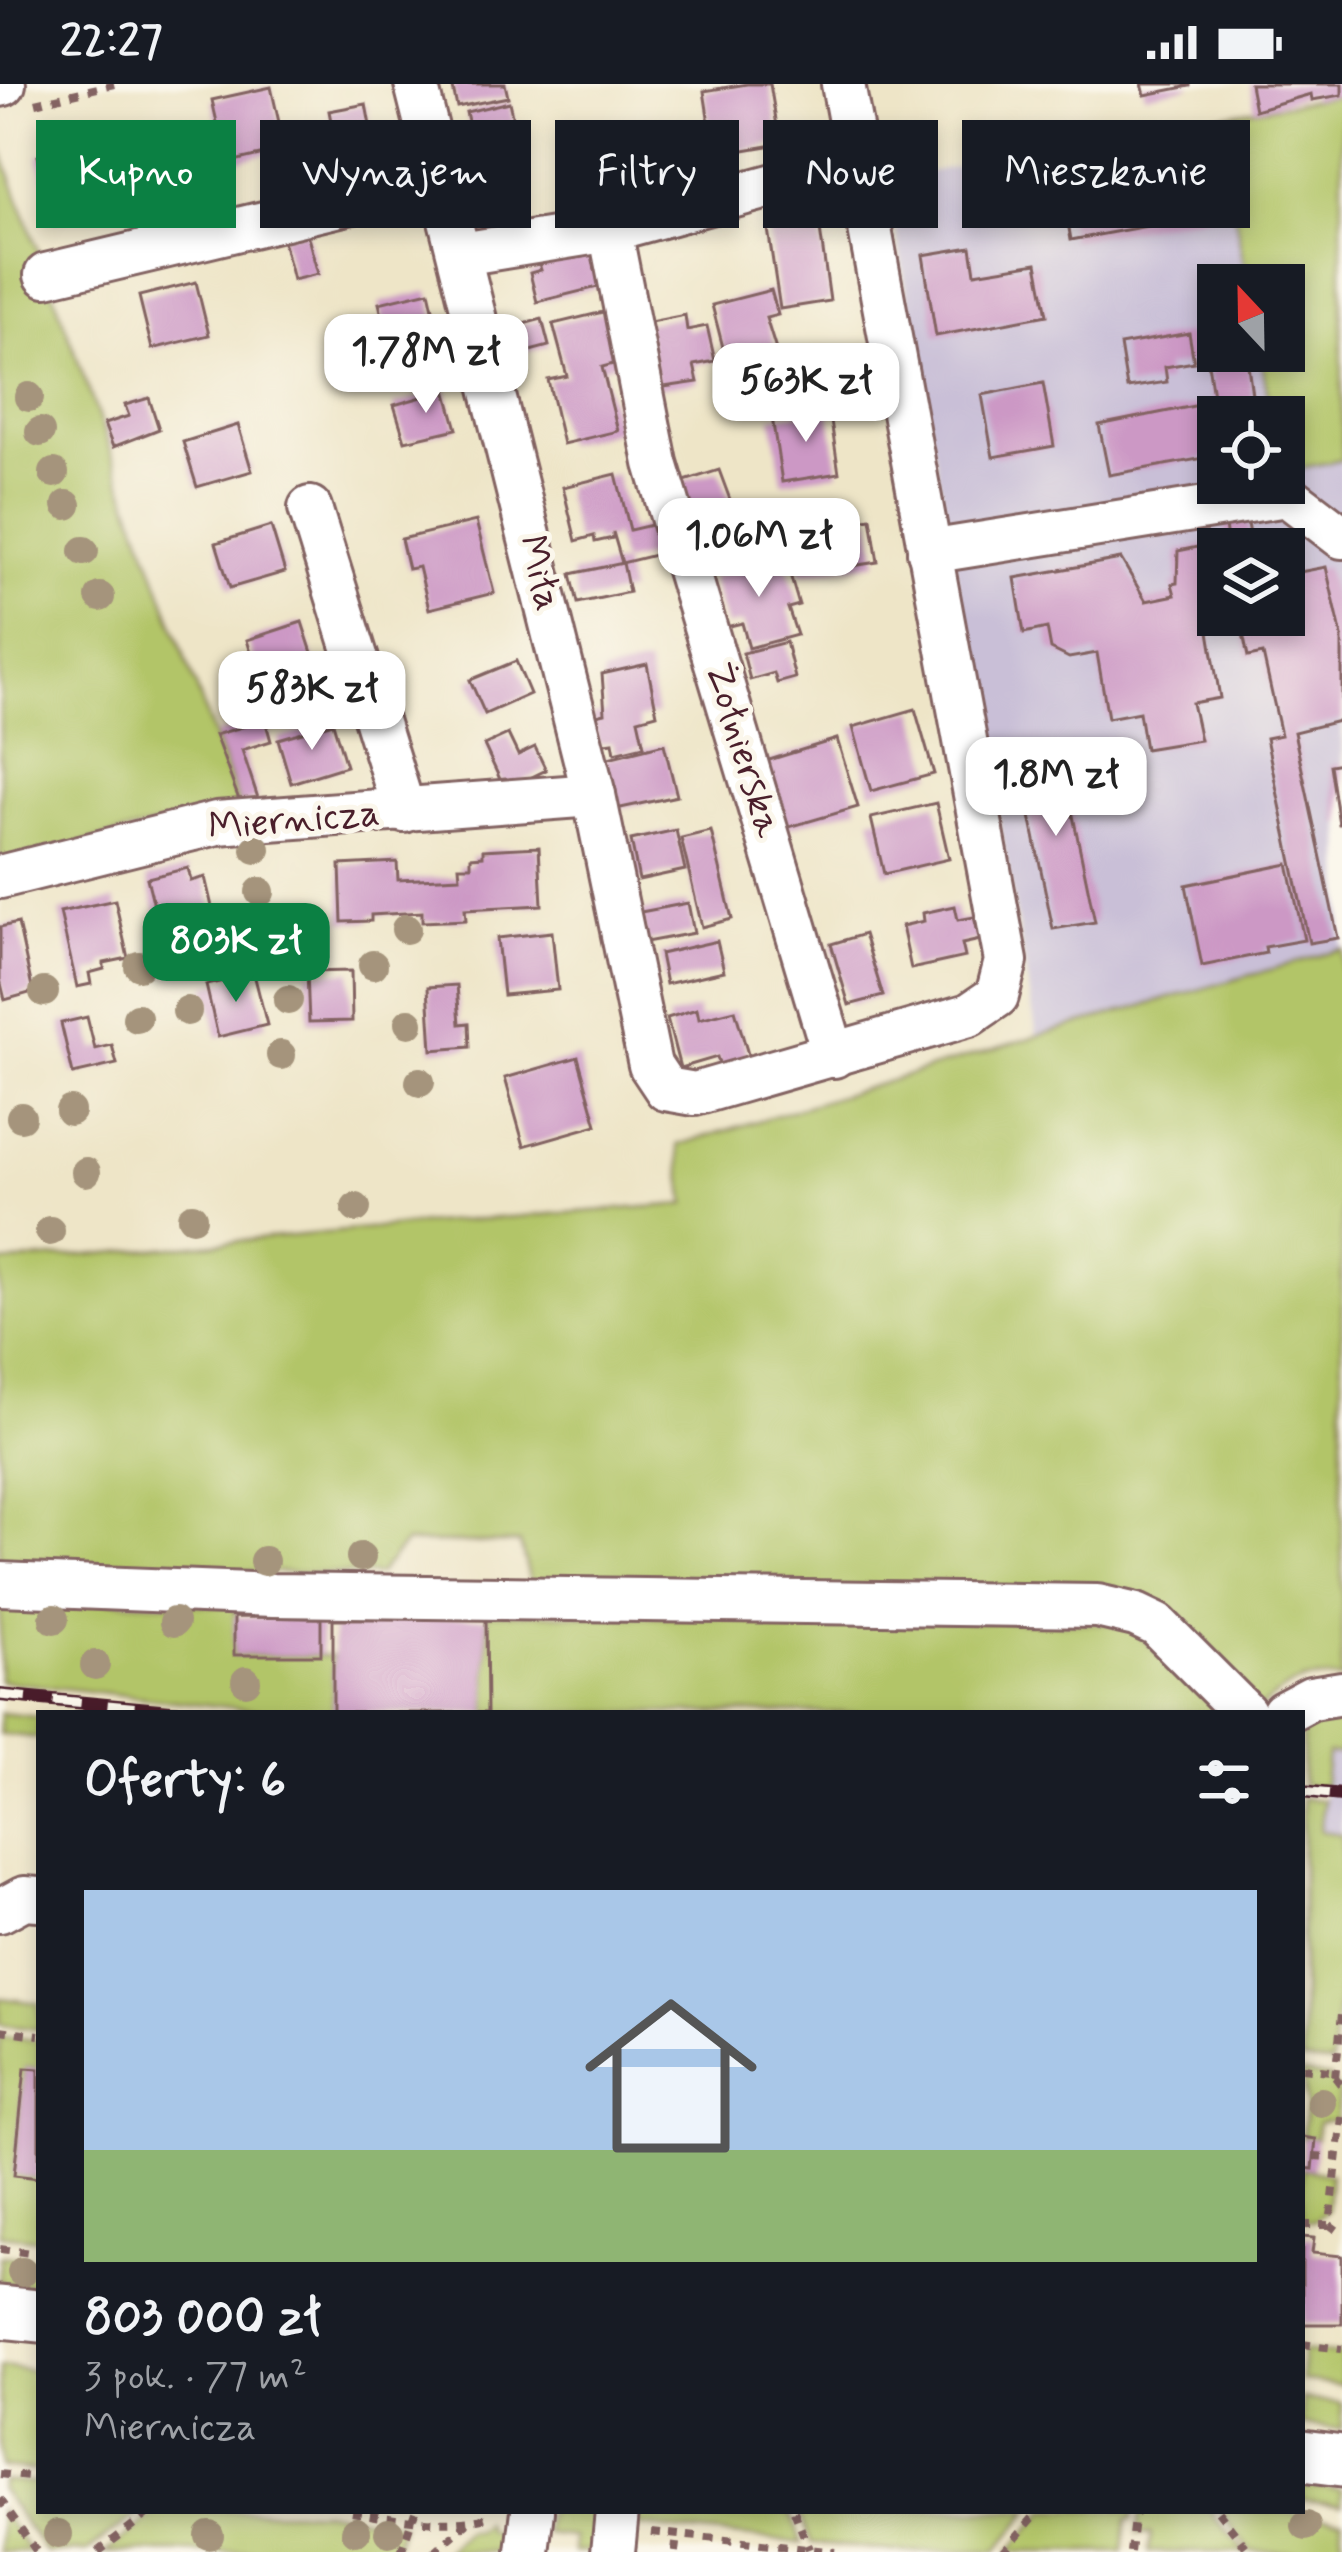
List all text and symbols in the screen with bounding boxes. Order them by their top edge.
text: 22:27 [60,13,163,72]
chip: Kupno [36,120,236,228]
chip: Wynajem [260,120,531,228]
chip: Filtry [555,120,739,228]
chip: Nowe [763,120,938,228]
chip: Mieszkanie [962,120,1250,228]
north arrow [1197,264,1305,372]
map controls [1197,264,1305,636]
pin: 1.78M zł [302,314,550,416]
text: 1.78M zł [351,327,501,378]
pin: 563K zł [695,343,917,445]
text: 563K zł [739,356,873,407]
button: locate [1197,396,1305,504]
pin: 1.06M zł [635,498,883,600]
text: 1.06M zł [685,511,833,562]
button: layers [1197,528,1305,636]
street label: Miła [505,530,573,616]
pin: 583K zł [201,651,423,753]
street label: Żołnierska [691,656,793,844]
text: 583K zł [245,664,379,715]
pin: 1.8M zł [945,737,1167,839]
text: 1.8M zł [993,750,1119,801]
street label: Miernicza [206,788,382,854]
pin: 803K zł [125,903,347,1005]
text: 803K zł [170,916,302,967]
text: Oferty: 6 [84,1749,286,1815]
icon: filters [1191,1749,1257,1815]
icon: home [563,1968,779,2184]
text: 803 000 zł [84,2286,321,2352]
text: 3 pok. · 77 m² [84,2352,307,2403]
text: Miernicza [84,2403,256,2454]

